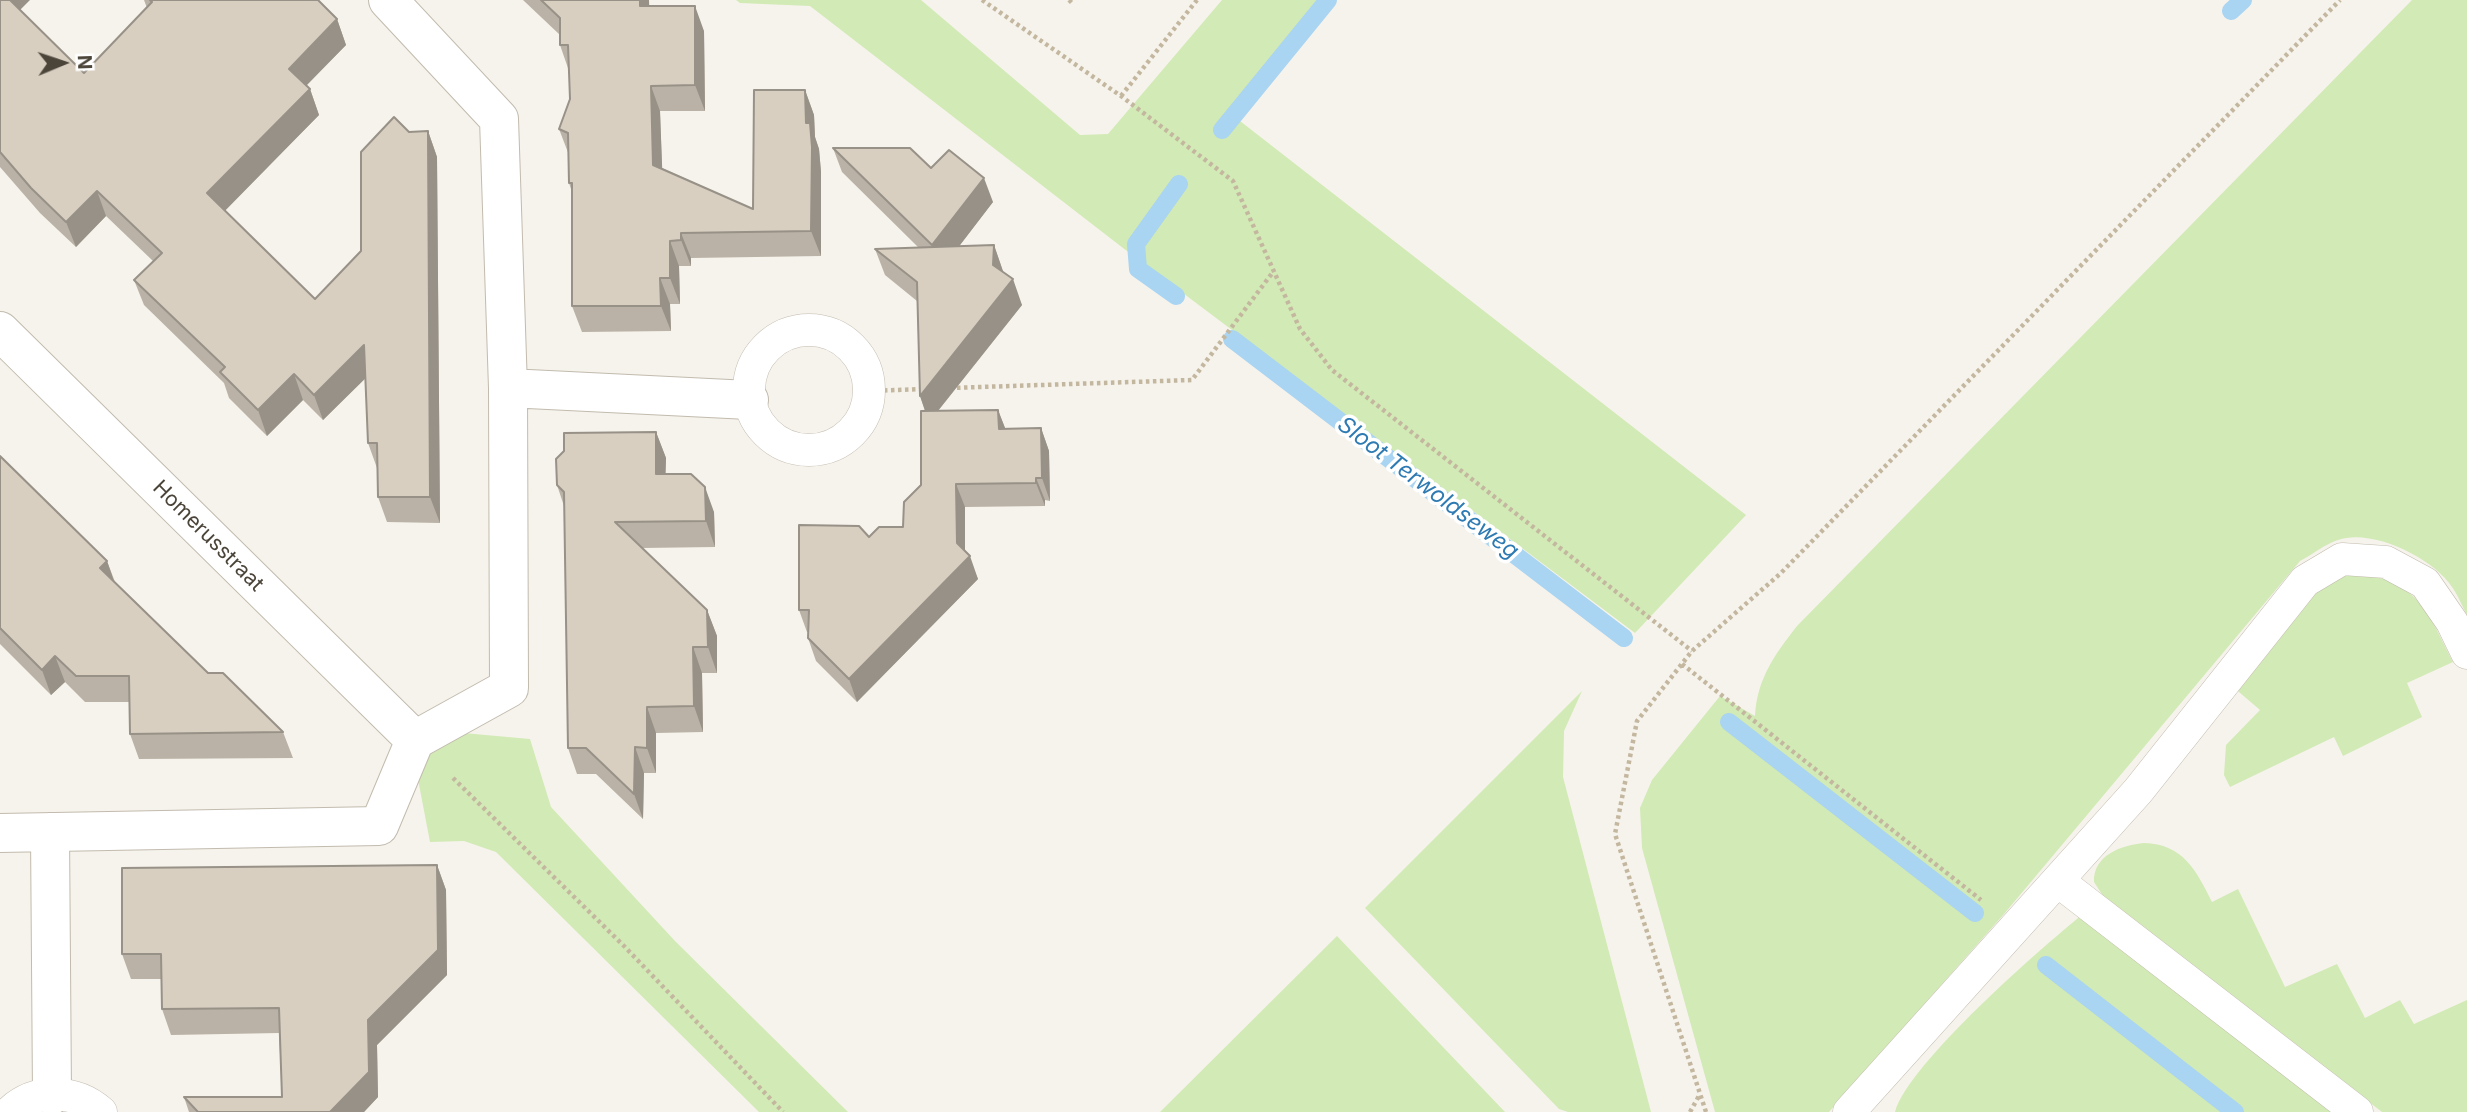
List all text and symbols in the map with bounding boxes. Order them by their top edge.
north arrow [28,28,98,98]
text: N [73,55,96,70]
water label: Sloot Terwoldseweg [1332,411,1524,565]
street label: Homerusstraat [147,475,269,597]

